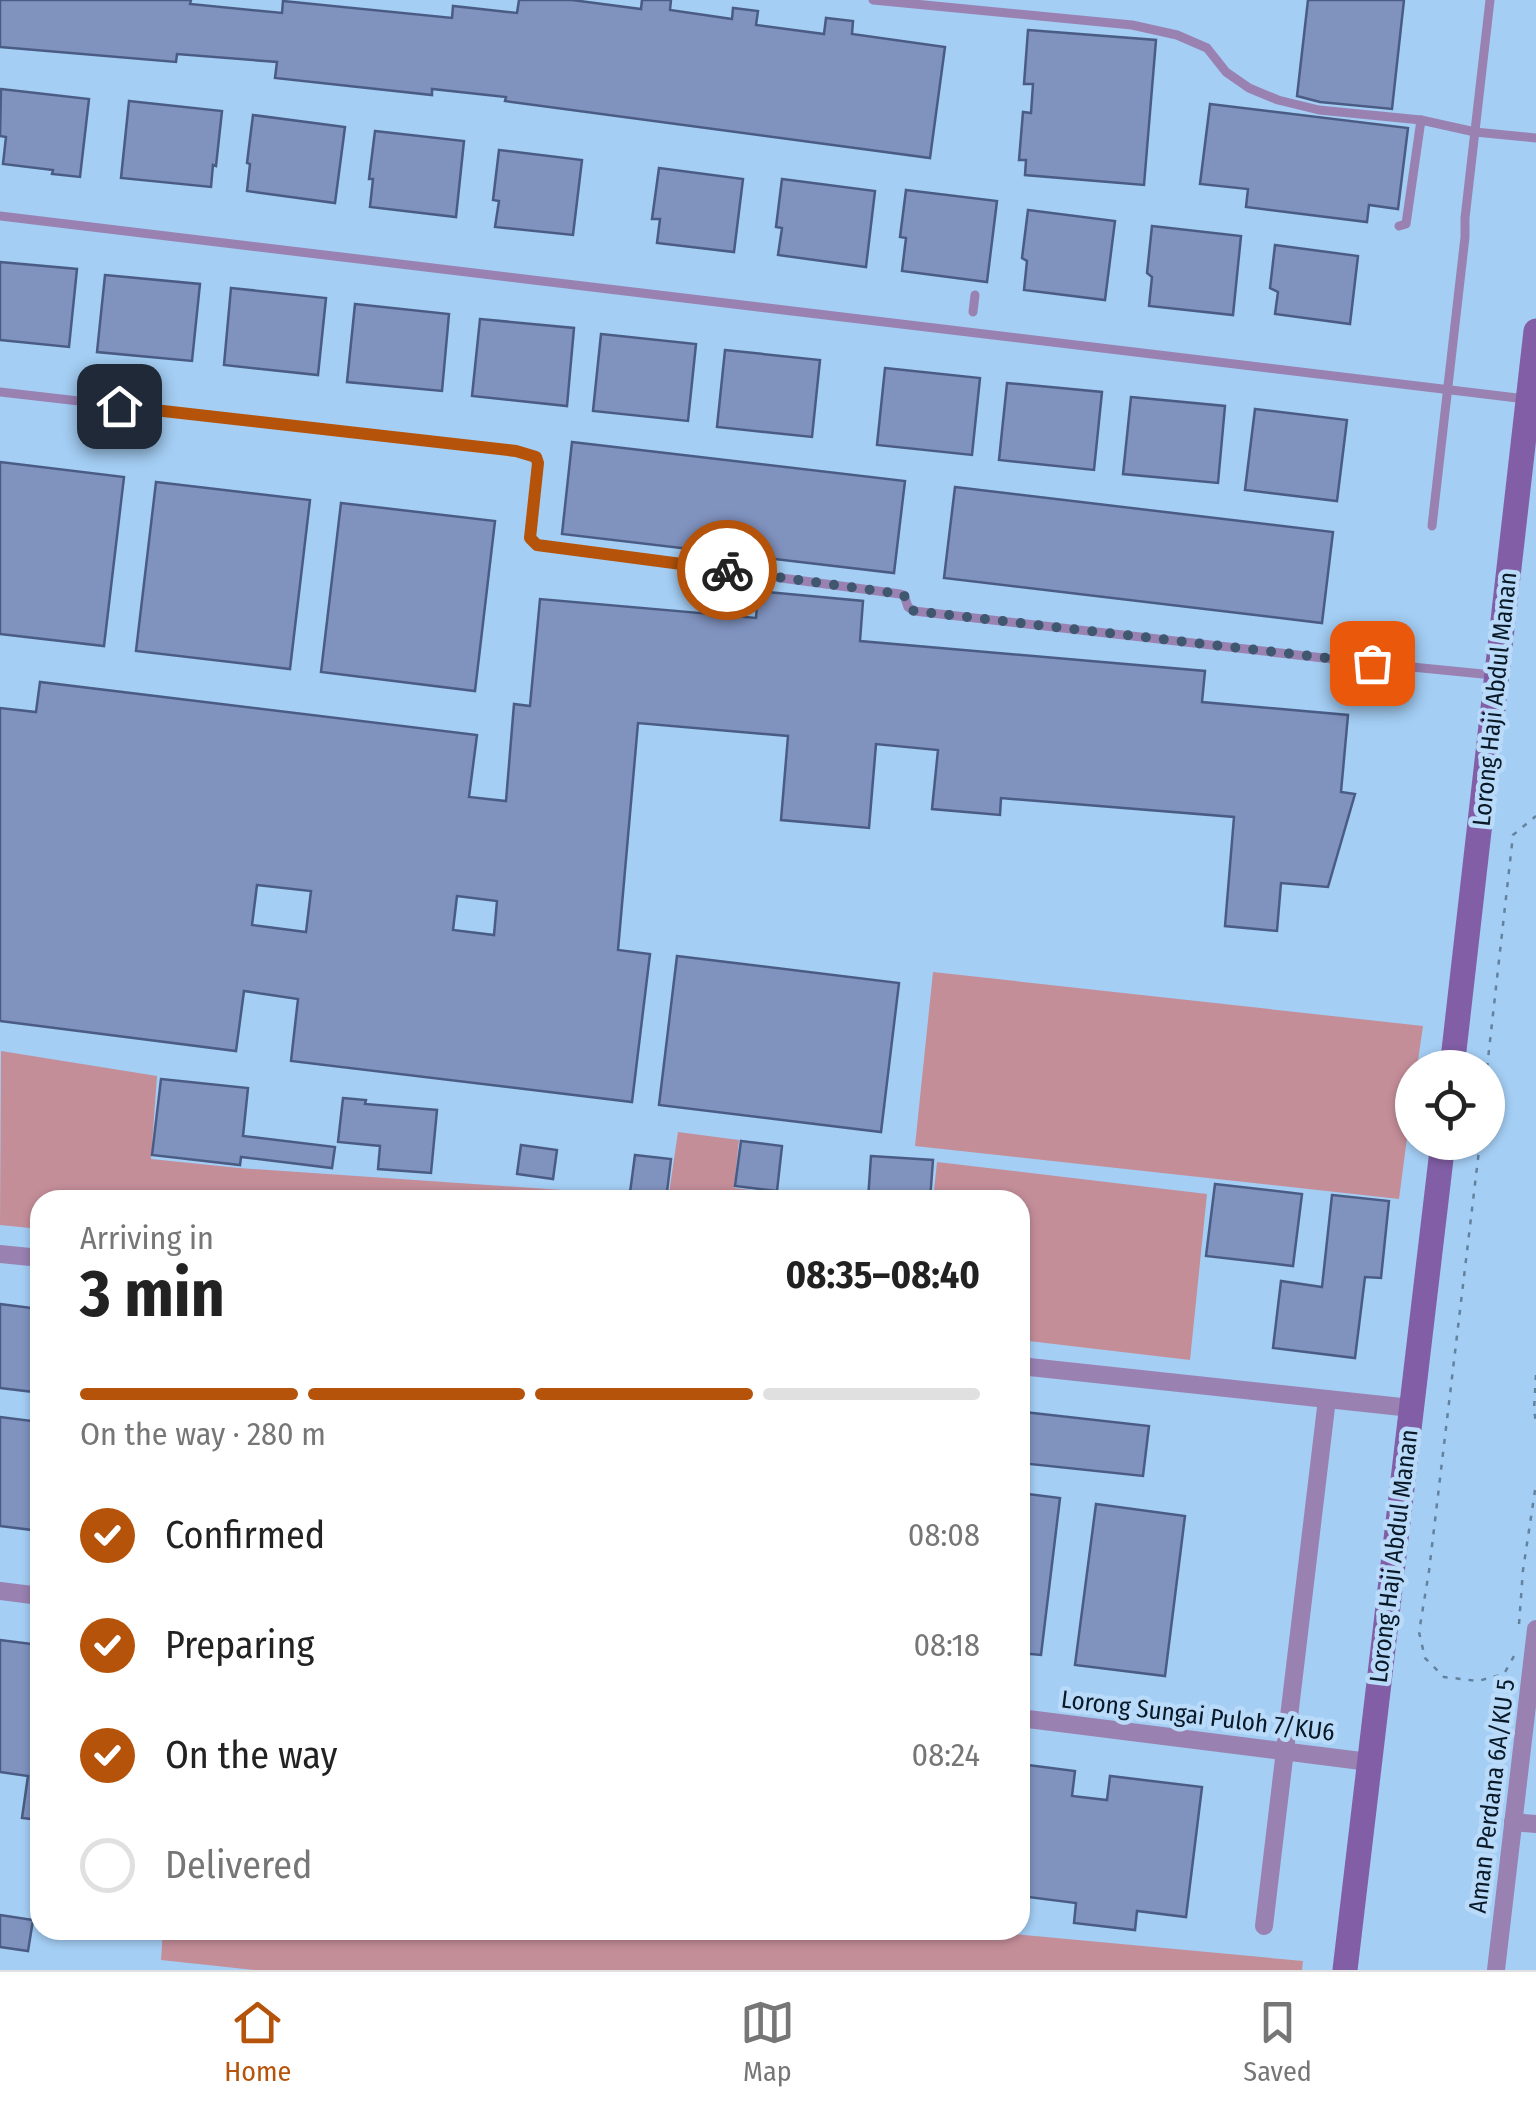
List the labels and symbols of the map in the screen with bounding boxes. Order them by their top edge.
pin [77,364,162,449]
courier [677,520,777,620]
street label: Lorong Haji Abdul Manan [1467,571,1523,828]
pin [1330,621,1415,706]
street label: Lorong Haji Abdul Manan [1364,1428,1424,1685]
street label: Aman Perdana 6A/KU 5 [1463,1677,1521,1915]
street label: Lorong Sungai Puloh 7/KU6 [1059,1684,1336,1748]

